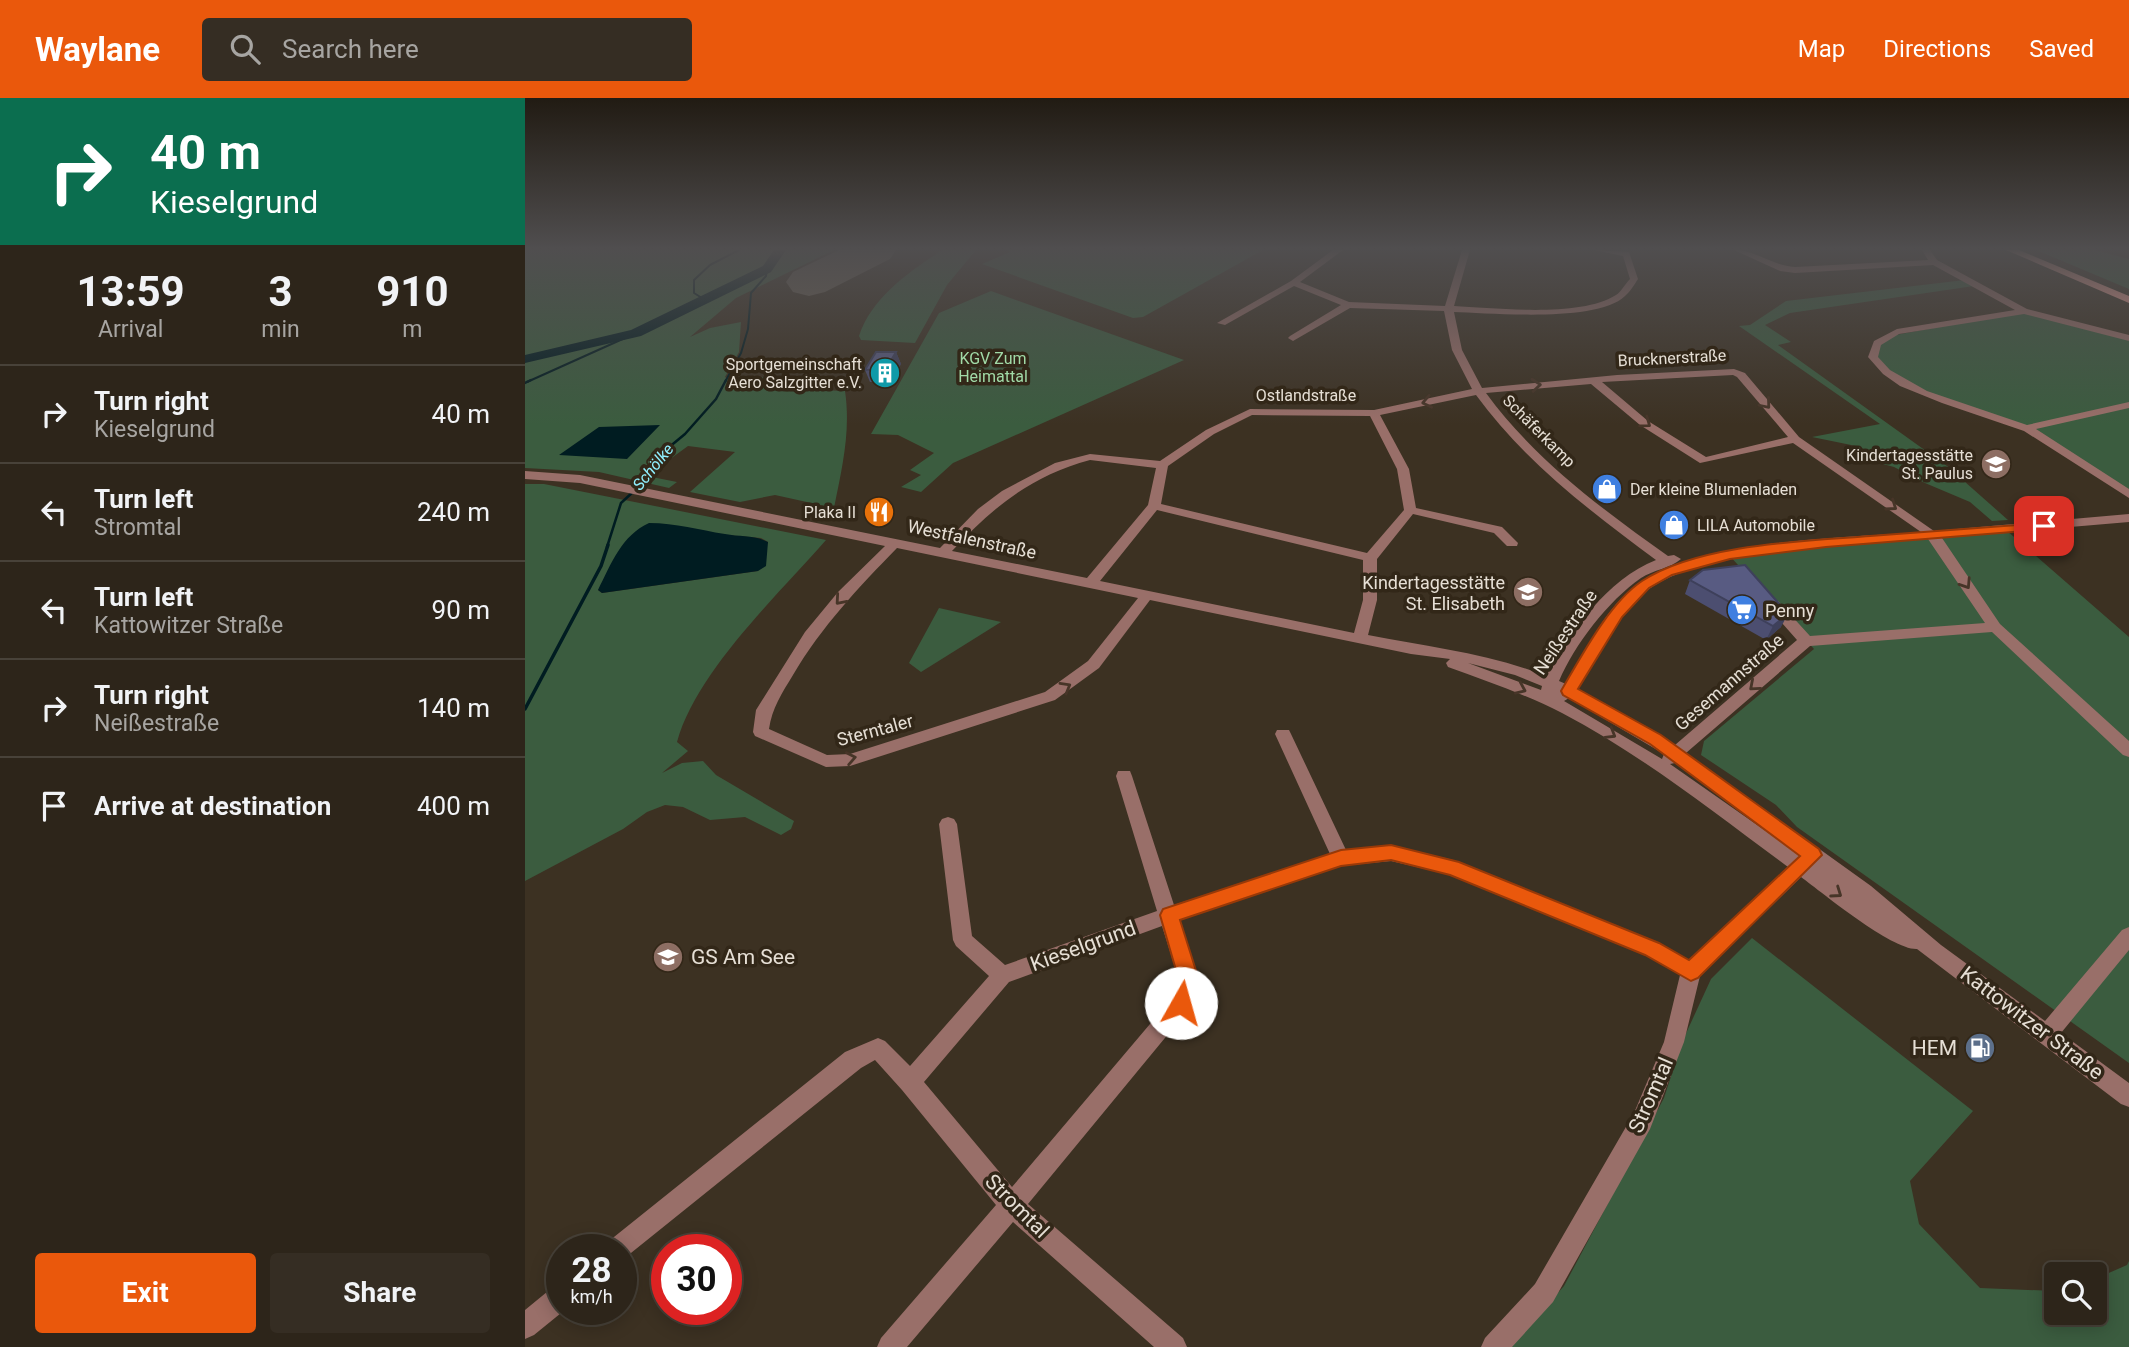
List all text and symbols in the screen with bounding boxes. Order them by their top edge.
search box [202,18,692,81]
text: Waylane [35,30,160,69]
icon: search [226,30,264,68]
text: Search here [282,34,419,64]
text: Map [1798,35,1845,63]
text: Directions [1883,35,1991,63]
text: Saved [2029,35,2094,63]
text: 40 m [150,124,261,181]
icon: right [35,126,126,217]
text: Kieselgrund [150,183,318,221]
text: 13:59 [77,267,185,316]
text: 3 [268,267,293,316]
text: 910 [376,267,449,316]
text: Arrival [98,316,163,343]
text: min [261,316,300,343]
text: m [402,316,422,343]
street label: Brucknerstraße [1617,346,1727,370]
park label: KGV Zum Heimattal [958,349,1028,386]
place label: Sportgemeinschaft Aero Salzgitter e.V. [726,355,862,392]
building icon: Sportgemeinschaft Aero Salzgitter e.V. [868,356,902,390]
one-way arrow [1531,378,1542,393]
text: Turn right [94,386,209,416]
street label: Ostlandstraße [1256,386,1356,405]
street label: Schäferkamp [1499,391,1579,471]
one-way arrow [1421,393,1433,408]
icon: right [35,395,73,433]
one-way arrow [1758,396,1770,409]
text: 40 m [432,399,490,429]
one-way arrow [1638,415,1651,427]
text: Kieselgrund [94,416,215,443]
water label: Schölke [628,440,678,494]
place label: Kindertagesstätte St. Paulus [1846,446,1973,483]
school or university icon: Kindertagesstätte St. Paulus [1979,447,2013,481]
shop icon: Der kleine Blumenladen [1590,472,1624,506]
place label: Der kleine Blumenladen [1630,480,1797,499]
text: Turn left [94,484,193,514]
icon: left [35,493,73,531]
restaurant icon: Plaka II [862,495,896,529]
pin [2014,496,2074,556]
text: 240 m [417,497,490,527]
one-way arrow [1884,498,1897,510]
place label: Plaka II [804,503,856,522]
icon: arrive [2025,507,2063,545]
shop icon: LILA Automobile [1657,508,1691,542]
text: Stromtal [94,514,182,541]
street label: Westfalenstraße [906,515,1038,563]
place label: LILA Automobile [1697,516,1815,535]
place label: Kindertagesstätte St. Elisabeth [1362,572,1505,614]
school or university icon: Kindertagesstätte St. Elisabeth [1511,575,1545,609]
one-way arrow [1958,576,1971,589]
text: Turn left [94,582,193,612]
street label: Neißestraße [1529,586,1601,678]
icon: left [35,591,73,629]
one-way arrow [836,591,848,604]
supermarket icon: Penny [1725,593,1759,627]
text: 90 m [432,595,490,625]
place label: Penny [1765,600,1815,621]
text: Kattowitzer Straße [94,612,283,639]
street label: Gesemannstraße [1670,629,1788,735]
one-way arrow [1749,678,1762,690]
text: Turn right [94,680,209,710]
one-way arrow [1514,681,1526,695]
one-way arrow [1059,682,1072,695]
icon: right [35,689,73,727]
text: 140 m [417,693,490,723]
text: Neißestraße [94,710,219,737]
street label: Sterntaler [835,710,915,750]
one-way arrow [1603,726,1616,739]
one-way arrow [845,751,856,766]
icon: arrive [35,787,73,825]
text: Arrive at destination [94,791,331,821]
text: 400 m [417,791,490,821]
one-way arrow [1829,885,1842,897]
street label: Kieselgrund [1027,916,1139,976]
school or university icon: GS Am See [651,940,685,974]
place label: GS Am See [691,945,795,969]
street label: Kattowitzer Straße [1956,961,2108,1085]
position arrow [1144,966,1218,1040]
fuel station icon: HEM [1963,1031,1997,1065]
place label: HEM [1912,1036,1957,1060]
street label: Stromtal [1624,1054,1678,1136]
street label: Stromtal [980,1169,1054,1243]
speed limit sign: 30 [651,1234,742,1325]
text: 28 [571,1250,612,1291]
button: Exit [35,1253,256,1333]
button: Share [270,1253,490,1333]
map controls [2044,1262,2107,1325]
button: search [2044,1262,2107,1325]
text: km/h [570,1286,613,1307]

